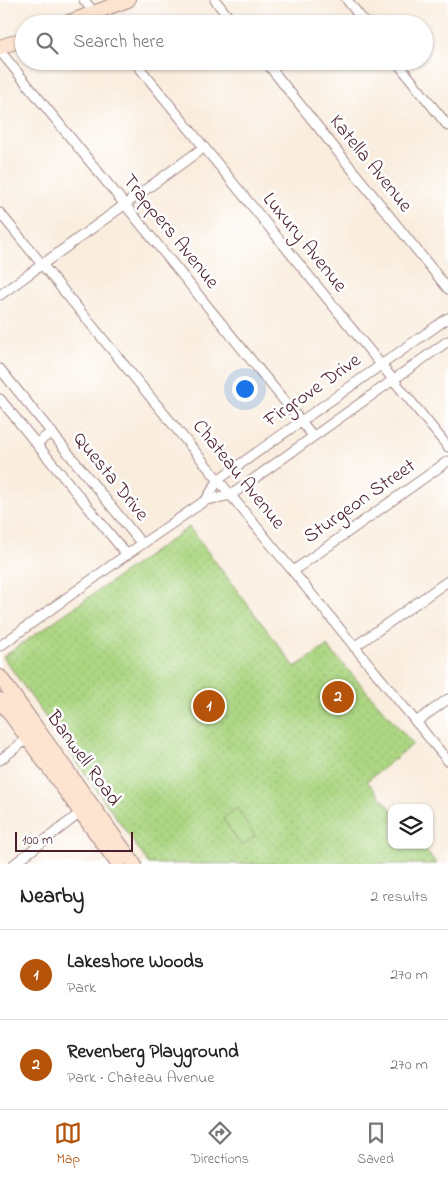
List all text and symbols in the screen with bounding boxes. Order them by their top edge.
search box [15,15,433,70]
icon: search [33,29,61,57]
text: Search here [73,29,164,56]
street label: Katella Avenue [321,109,419,219]
street label: Trappers Avenue [115,168,225,296]
street label: Luxury Avenue [255,187,353,299]
street label: Firgrove Drive [258,347,368,437]
your location [232,376,258,402]
street label: Chateau Avenue [185,414,291,536]
street label: Questa Drive [65,426,155,528]
street label: Sturgeon Street [298,452,423,552]
pin: 2 [322,678,354,716]
pin: 1 [193,687,225,725]
street label: Banwell Road [38,705,127,813]
map controls [388,804,433,849]
button: layers [388,804,433,849]
scale bar [15,829,132,852]
text: 100 m [22,830,53,851]
text: Nearby [20,882,84,912]
text: 2 results [370,885,428,909]
text: Lakeshore Woods [67,949,204,976]
text: 1 [33,963,39,987]
text: 270 m [390,963,428,987]
text: Park [67,976,96,1000]
text: Revenberg Playground [67,1039,239,1066]
text: 2 [32,1053,40,1077]
text: 270 m [390,1053,428,1077]
text: Park · Chateau Avenue [67,1066,214,1090]
tab: Map [54,1119,82,1170]
tab: Directions [191,1119,249,1170]
tab: Saved [357,1119,394,1170]

